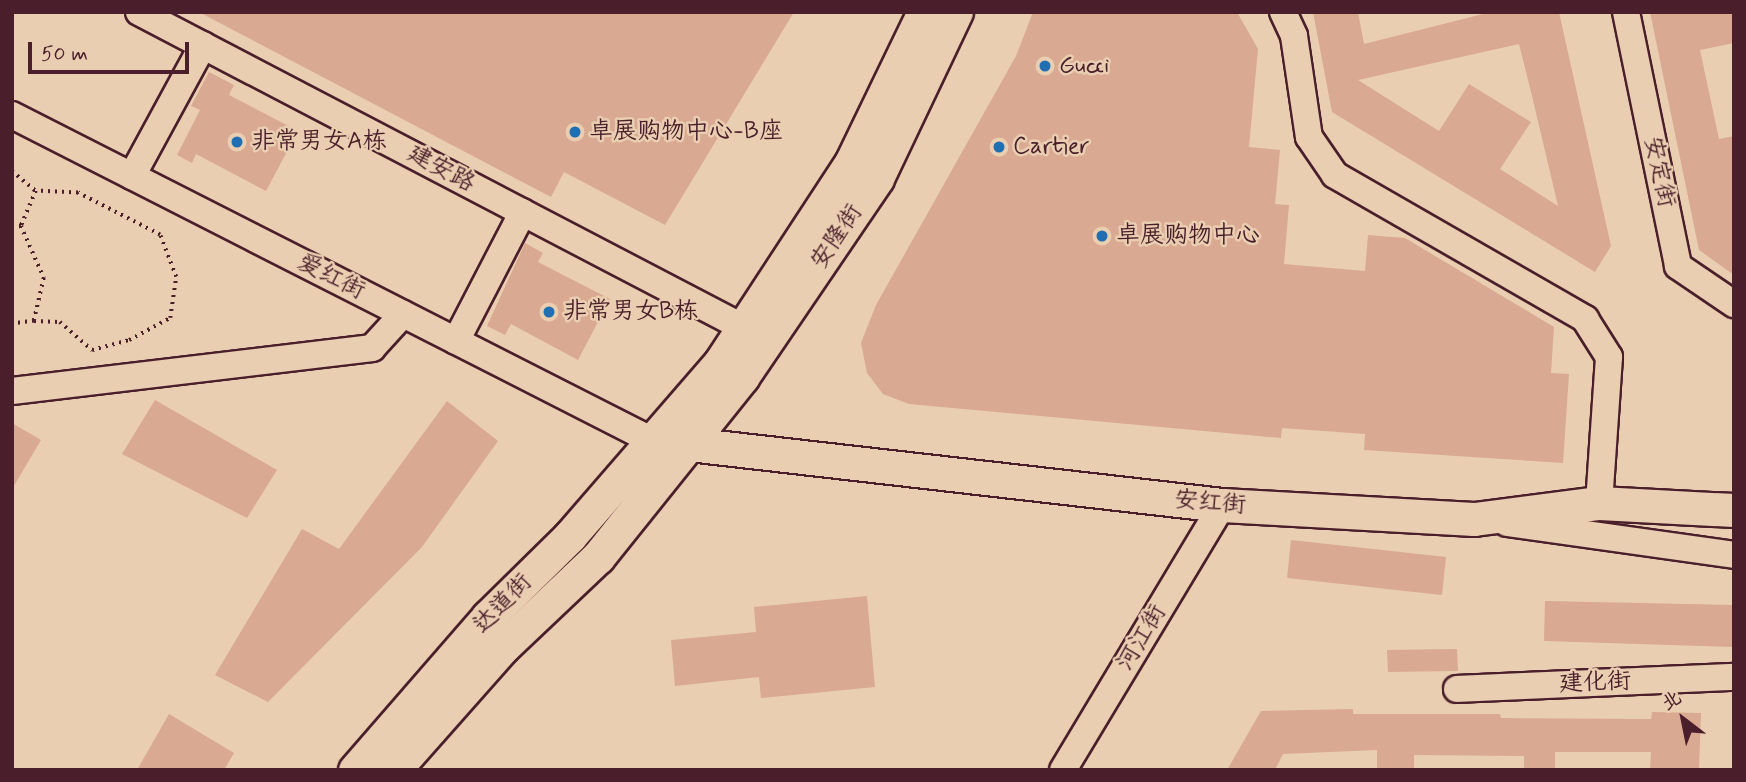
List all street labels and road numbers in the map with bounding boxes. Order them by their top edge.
street label: 安定街 [1637,134,1681,210]
street label: 建安路 [402,139,480,199]
street label: 安隆街 [805,199,869,275]
street label: 爱红街 [292,248,370,306]
street label: 安红街 [1173,486,1247,520]
street label: 达道街 [468,568,538,640]
street label: 河江街 [1111,600,1173,676]
street label: 建化街 [1559,667,1631,699]

